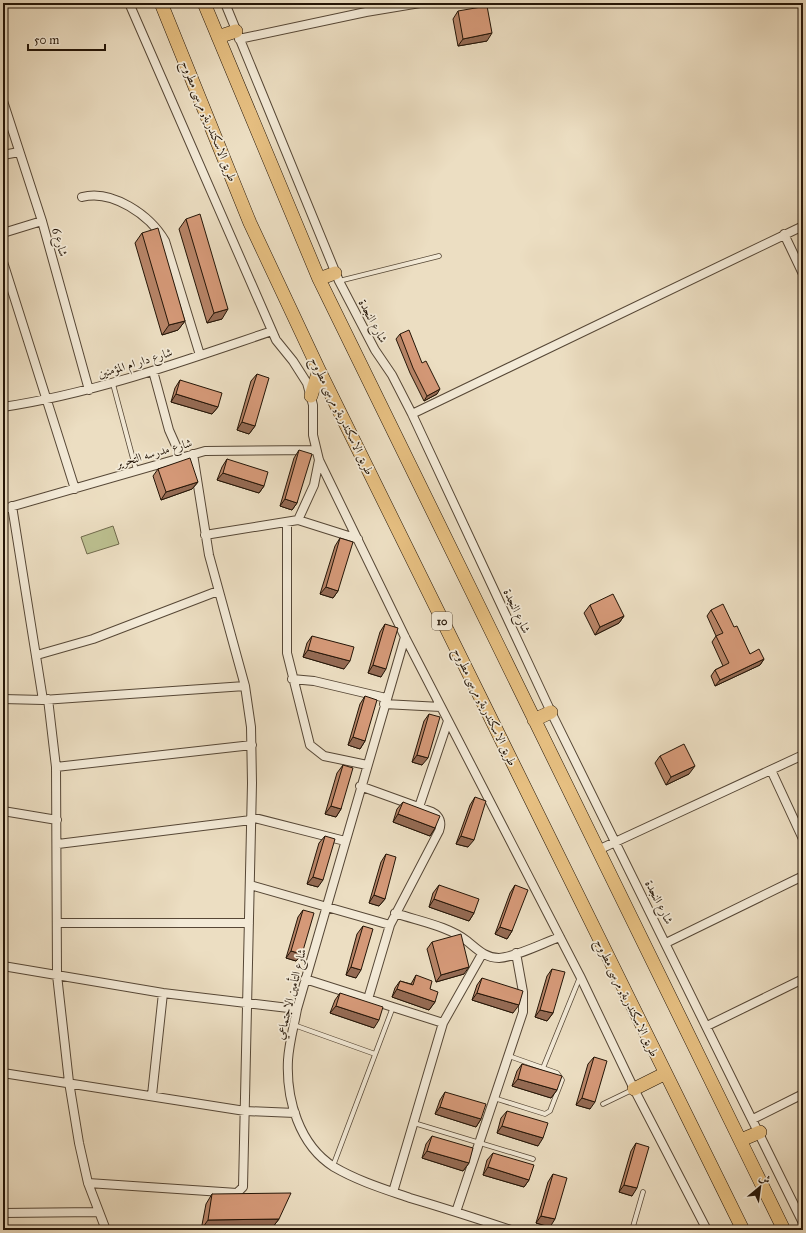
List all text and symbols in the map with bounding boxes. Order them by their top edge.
scale bar [28,26,105,52]
text: 50 m [34,33,59,47]
street label: طريق الاسكندرية, مرسى مطروح [175,58,240,185]
street label: شارع 6 [45,226,71,259]
street label: شارع النجدة [352,297,390,347]
street label: شارع دار ام المؤمنين [96,345,175,385]
street label: طريق الاسكندرية, مرسى مطروح [304,355,377,479]
street label: شارع مدرسه التحرير [113,435,195,475]
street label: شارع النجدة [497,586,533,637]
road number: 10 [432,612,452,630]
street label: طريق الاسكندرية, مرسى مطروح [447,646,520,770]
street label: شارع النجدة [638,878,676,928]
street label: طريق الاسكندرية, مرسى مطروح [589,937,662,1061]
street label: شارع التأمين الاجتماعي [272,947,313,1042]
north arrow [740,1167,780,1207]
text: ش [757,1170,773,1187]

